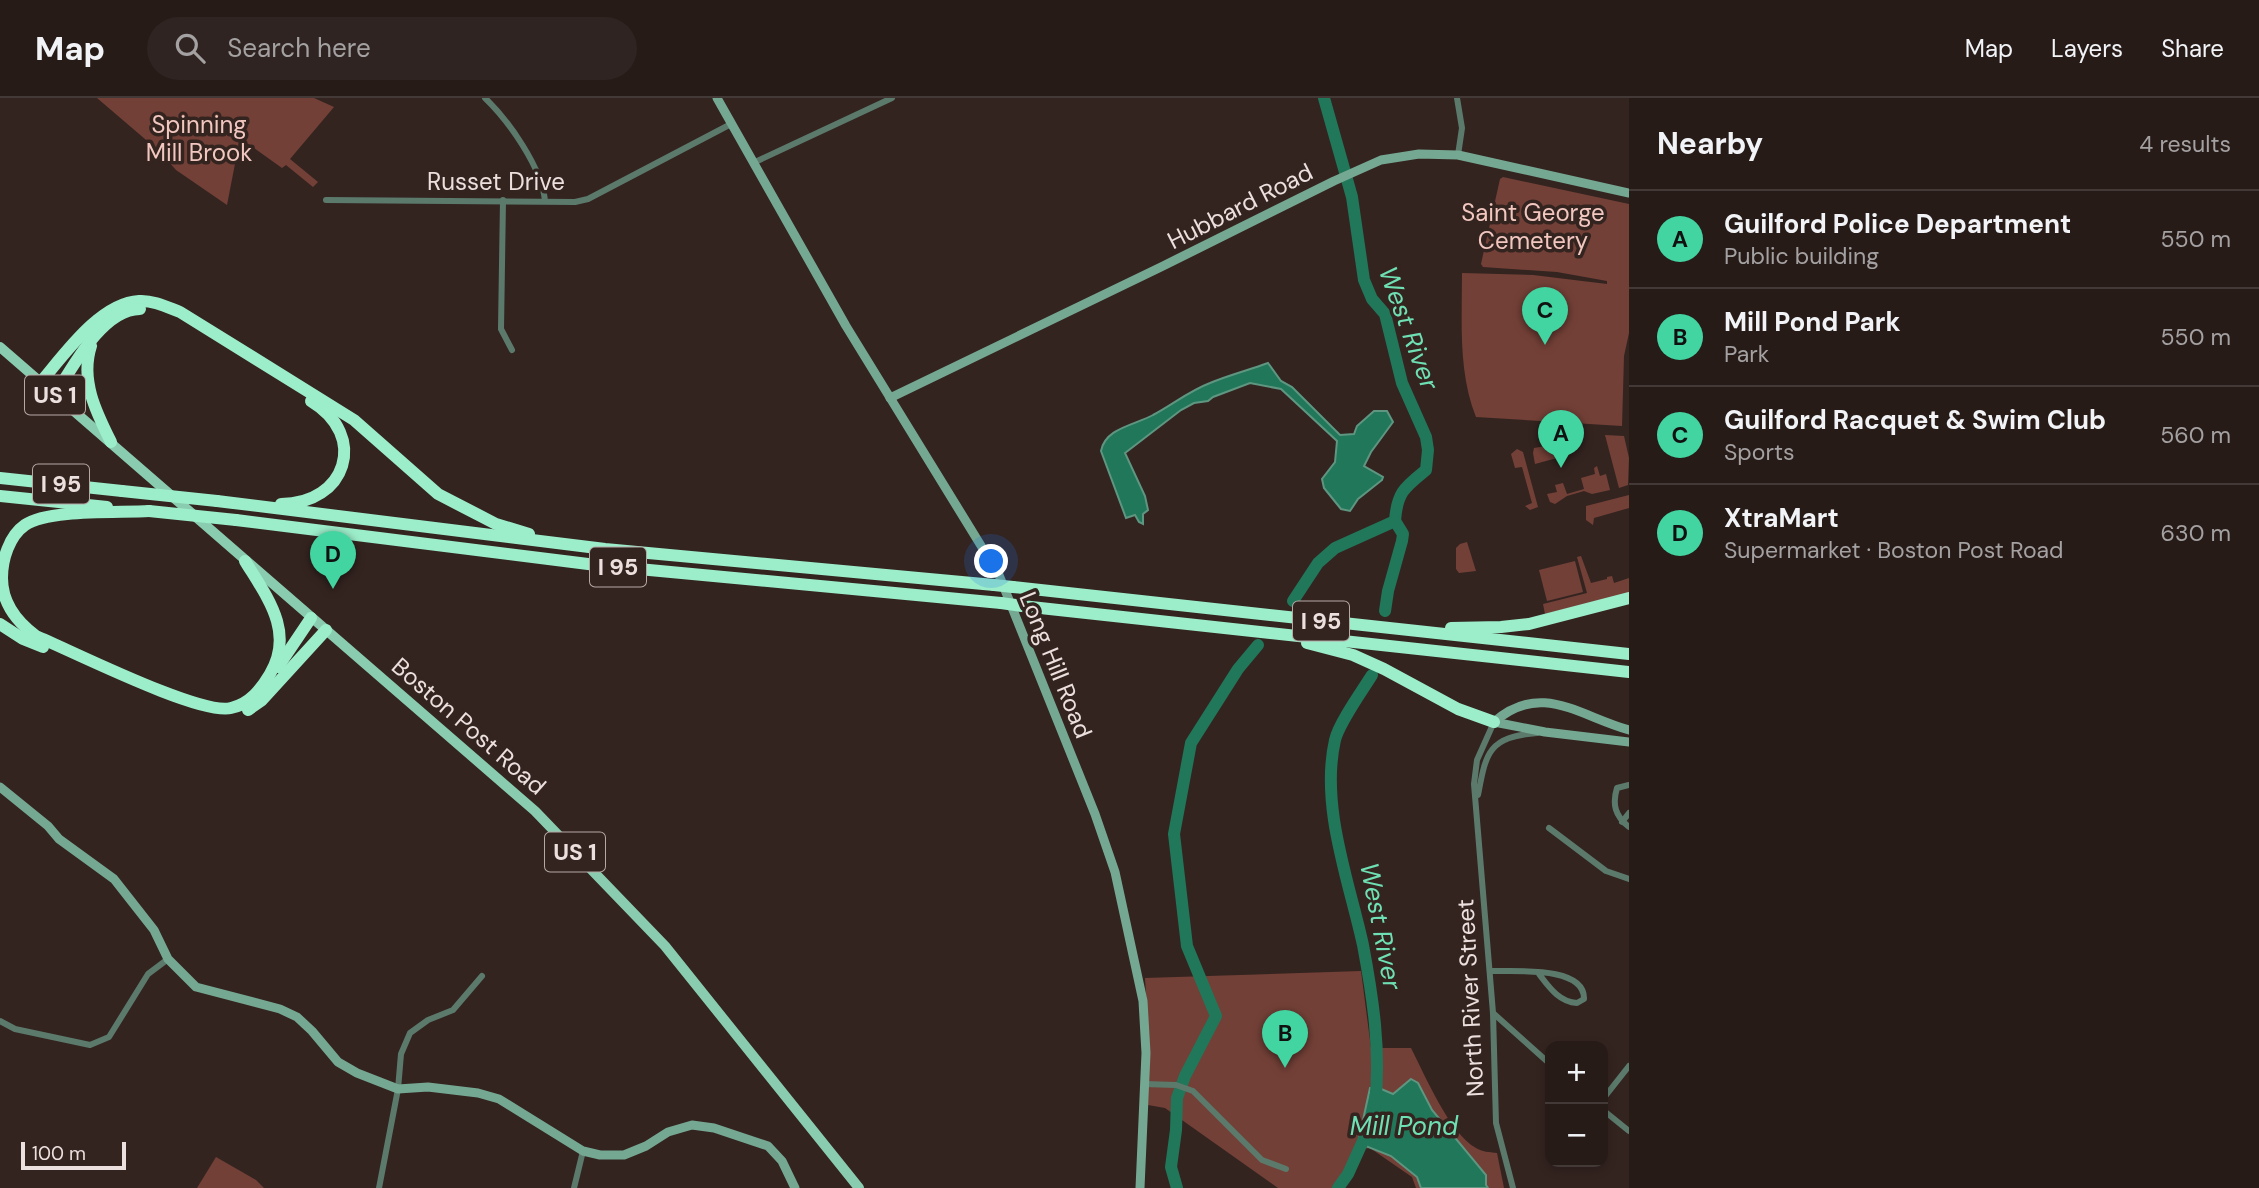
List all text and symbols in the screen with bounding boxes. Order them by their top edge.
search box [147,17,637,80]
text: Map [35,27,105,70]
icon: search [171,29,209,67]
text: Search here [227,31,371,65]
text: Map [1965,33,2013,64]
text: Layers [2051,33,2123,64]
text: Share [2161,33,2224,64]
park label: Spinning Mill Brook [146,109,252,168]
text: Nearby [1657,124,1763,163]
text: 4 results [2139,129,2231,159]
street label: Hubbard Road [1162,156,1318,256]
street label: Russet Drive [427,166,565,197]
park label: Saint George Cemetery [1461,197,1605,256]
text: Guilford Police Department [1724,207,2071,241]
text: A [1672,224,1688,254]
text: 550 m [2161,224,2231,254]
text: Public building [1724,241,1879,271]
water label: West River [1371,262,1447,396]
pin: C [1522,287,1568,345]
text: Mill Pond Park [1724,305,1901,339]
text: B [1673,322,1687,352]
text: 550 m [2161,322,2231,352]
text: Park [1724,339,1769,369]
road number: US 1 [25,376,85,414]
text: Guilford Racquet & Swim Club [1724,403,2106,437]
pin: A [1538,410,1584,468]
text: C [1672,420,1688,450]
text: 560 m [2160,420,2231,450]
text: Sports [1724,437,1794,467]
road number: I 95 [33,464,89,504]
text: XtraMart [1724,501,1839,535]
text: D [1672,518,1688,548]
text: 630 m [2161,518,2231,548]
pin: D [310,531,356,589]
text: Supermarket · Boston Post Road [1724,535,2063,565]
your location [974,544,1008,578]
road number: I 95 [590,547,646,587]
street label: Long Hill Road [1013,587,1099,743]
road number: I 95 [1293,601,1349,640]
street label: Boston Post Road [386,651,552,801]
road number: US 1 [545,832,605,872]
water label: West River [1352,860,1410,994]
street label: North River Street [1449,898,1491,1098]
pin: B [1262,1010,1308,1068]
map controls [1545,1041,1608,1167]
button: + [1545,1041,1608,1104]
button: − [1545,1104,1608,1167]
water label: Mill Pond [1350,1109,1459,1143]
scale bar [21,1139,126,1171]
text: 100 m [32,1141,86,1166]

